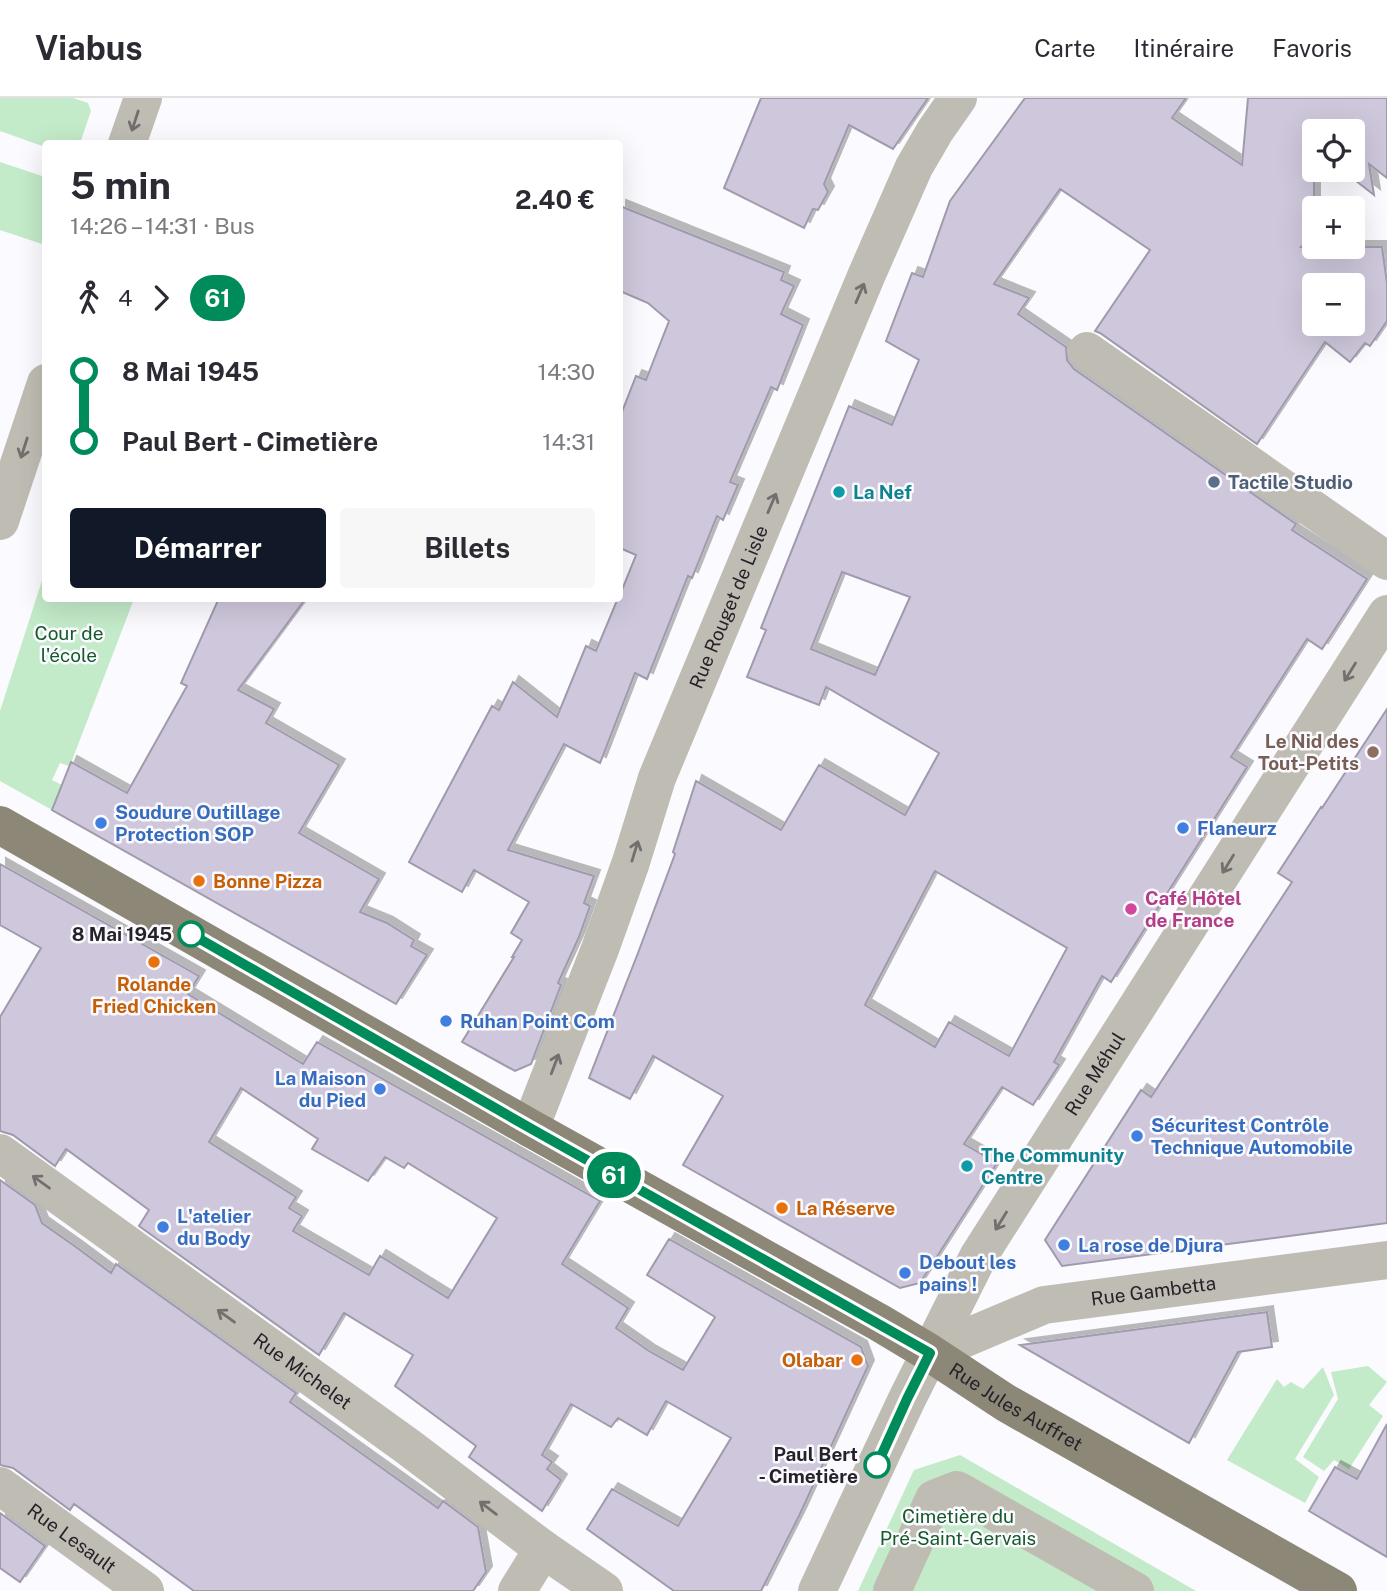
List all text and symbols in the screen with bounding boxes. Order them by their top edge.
text: Viabus [35,29,143,67]
text: Carte [1034,34,1096,62]
text: Itinéraire [1134,34,1234,62]
text: Favoris [1272,34,1352,62]
one-way arrow [128,109,140,131]
map controls [1302,119,1365,336]
button: locate [1302,119,1365,182]
text: 5 min [70,163,171,208]
text: 2.40 € [515,184,595,215]
button: + [1302,196,1365,259]
text: 14:26 – 14:31 · Bus [70,212,255,239]
button: − [1302,273,1365,336]
icon: walk [70,279,108,317]
icon: forward [142,279,180,317]
one-way arrow [854,283,867,304]
text: 4 [118,284,132,311]
text: 61 [204,284,231,312]
text: 8 Mai 1945 [122,356,259,387]
text: 14:30 [538,358,595,385]
text: Paul Bert - Cimetière [122,426,378,457]
text: 14:31 [542,428,595,455]
one-way arrow [17,436,29,458]
place label: Tactile Studio [1228,471,1353,493]
marker: Tactile Studio [1206,474,1222,490]
place label: La Nef [853,481,912,503]
marker: La Nef [831,484,847,500]
one-way arrow [766,493,779,514]
button: Démarrer [70,508,326,588]
button: Billets [340,508,595,588]
street label: Rue Rouget de Lisle [685,522,772,692]
park label: Cour de l'école [35,622,103,666]
one-way arrow [1343,662,1358,681]
place label: Le Nid des Tout-Petits [1258,730,1359,774]
marker: Le Nid des Tout-Petits [1365,744,1381,760]
place label: Soudure Outillage Protection SOP [115,801,281,845]
marker: Soudure Outillage Protection SOP [93,815,109,831]
place label: Flaneurz [1197,817,1276,839]
marker: Flaneurz [1175,820,1191,836]
one-way arrow [629,841,642,863]
one-way arrow [1221,854,1236,873]
place label: Bonne Pizza [213,870,322,892]
marker: Bonne Pizza [191,873,207,889]
place label: Café Hôtel de France [1145,887,1241,931]
marker: Café Hôtel de France [1123,901,1139,917]
marker: 8 Mai 1945 [178,921,204,947]
place label: 8 Mai 1945 [72,923,172,945]
marker: Rolande Fried Chicken [146,954,162,970]
place label: Rolande Fried Chicken [92,973,216,1017]
place label: Ruhan Point Com [460,1010,615,1032]
marker: Ruhan Point Com [438,1013,454,1029]
street label: Rue Méhul [1060,1028,1129,1119]
one-way arrow [549,1054,562,1076]
place label: La Maison du Pied [275,1067,366,1111]
marker: La Maison du Pied [372,1081,388,1097]
place label: Sécuritest Contrôle Technique Automobile [1151,1114,1353,1158]
marker: Sécuritest Contrôle Technique Automobile [1129,1128,1145,1144]
place label: The Community Centre [981,1144,1124,1188]
line badge: 61 [582,1152,646,1198]
marker: The Community Centre [959,1158,975,1174]
text: 61 [601,1161,627,1189]
one-way arrow [33,1175,51,1190]
place label: La Réserve [796,1197,895,1219]
marker: La Réserve [774,1200,790,1216]
place label: L'atelier du Body [177,1205,251,1249]
one-way arrow [994,1211,1008,1231]
marker: L'atelier du Body [155,1219,171,1235]
place label: La rose de Djura [1078,1234,1223,1256]
marker: La rose de Djura [1056,1237,1072,1253]
place label: Debout les pains ! [919,1251,1016,1295]
marker: Debout les pains ! [897,1265,913,1281]
street label: Rue Gambetta [1090,1272,1217,1310]
one-way arrow [217,1308,236,1323]
street label: Rue Michelet [249,1328,356,1414]
place label: Olabar [782,1349,843,1371]
marker: Olabar [849,1352,865,1368]
street label: Rue Jules Auffret [945,1358,1087,1455]
place label: Paul Bert - Cimetière [759,1443,858,1487]
marker: Paul Bert - Cimetière [864,1452,890,1478]
street label: Rue Lesault [23,1499,121,1578]
one-way arrow [479,1501,498,1516]
park label: Cimetière du Pré-Saint-Gervais [880,1505,1036,1549]

